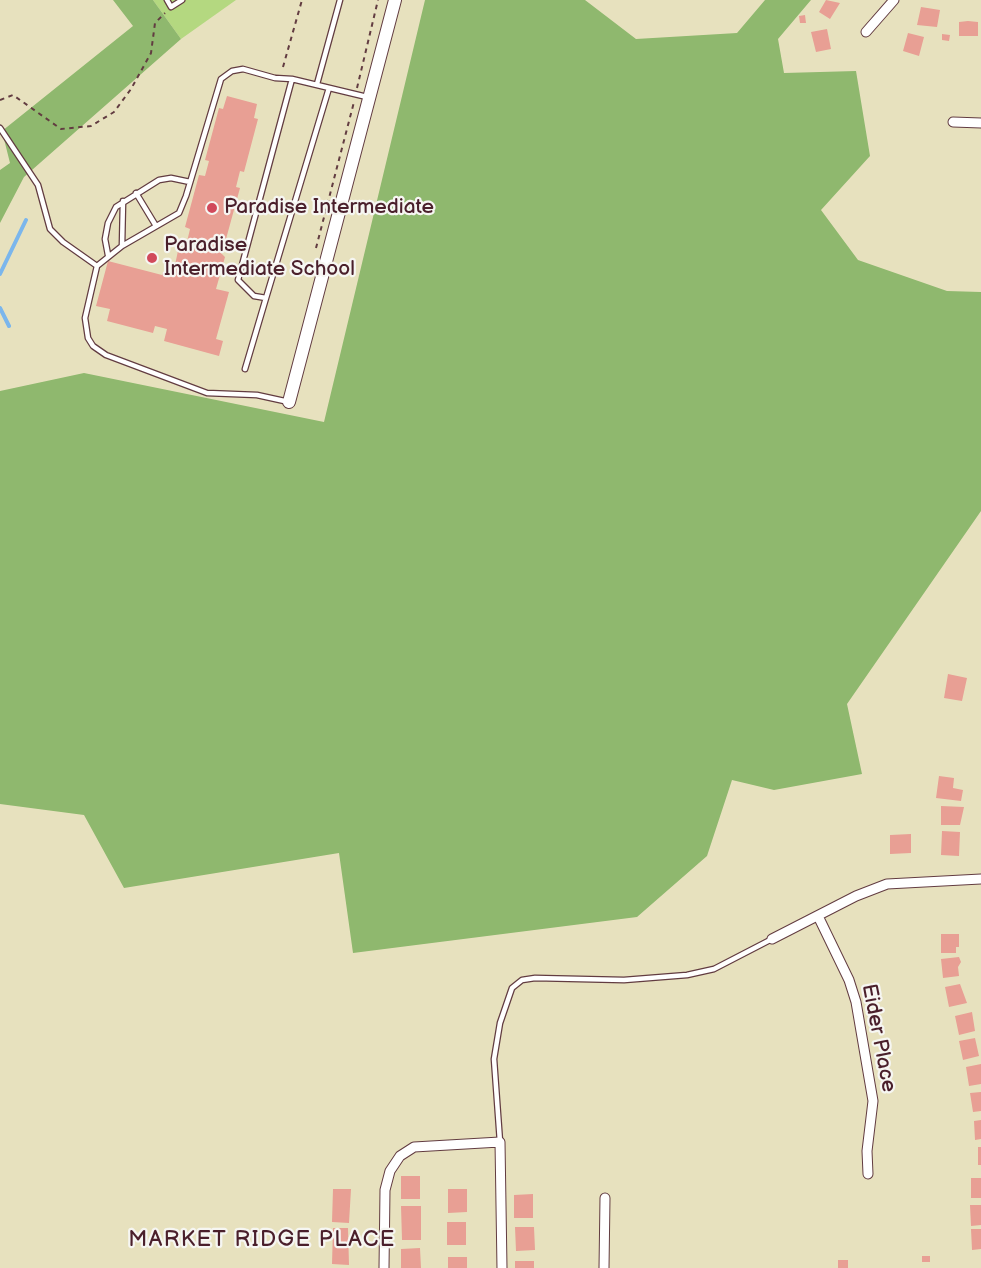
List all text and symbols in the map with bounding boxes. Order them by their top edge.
place label: Paradise Intermediate [224,195,434,221]
marker: Paradise Intermediate [205,201,219,215]
place label: Paradise Intermediate School [164,233,355,283]
marker: Paradise Intermediate School [145,251,159,265]
street label: Eider Place [855,982,901,1094]
district label: MARKET RIDGE PLACE [128,1227,396,1253]

